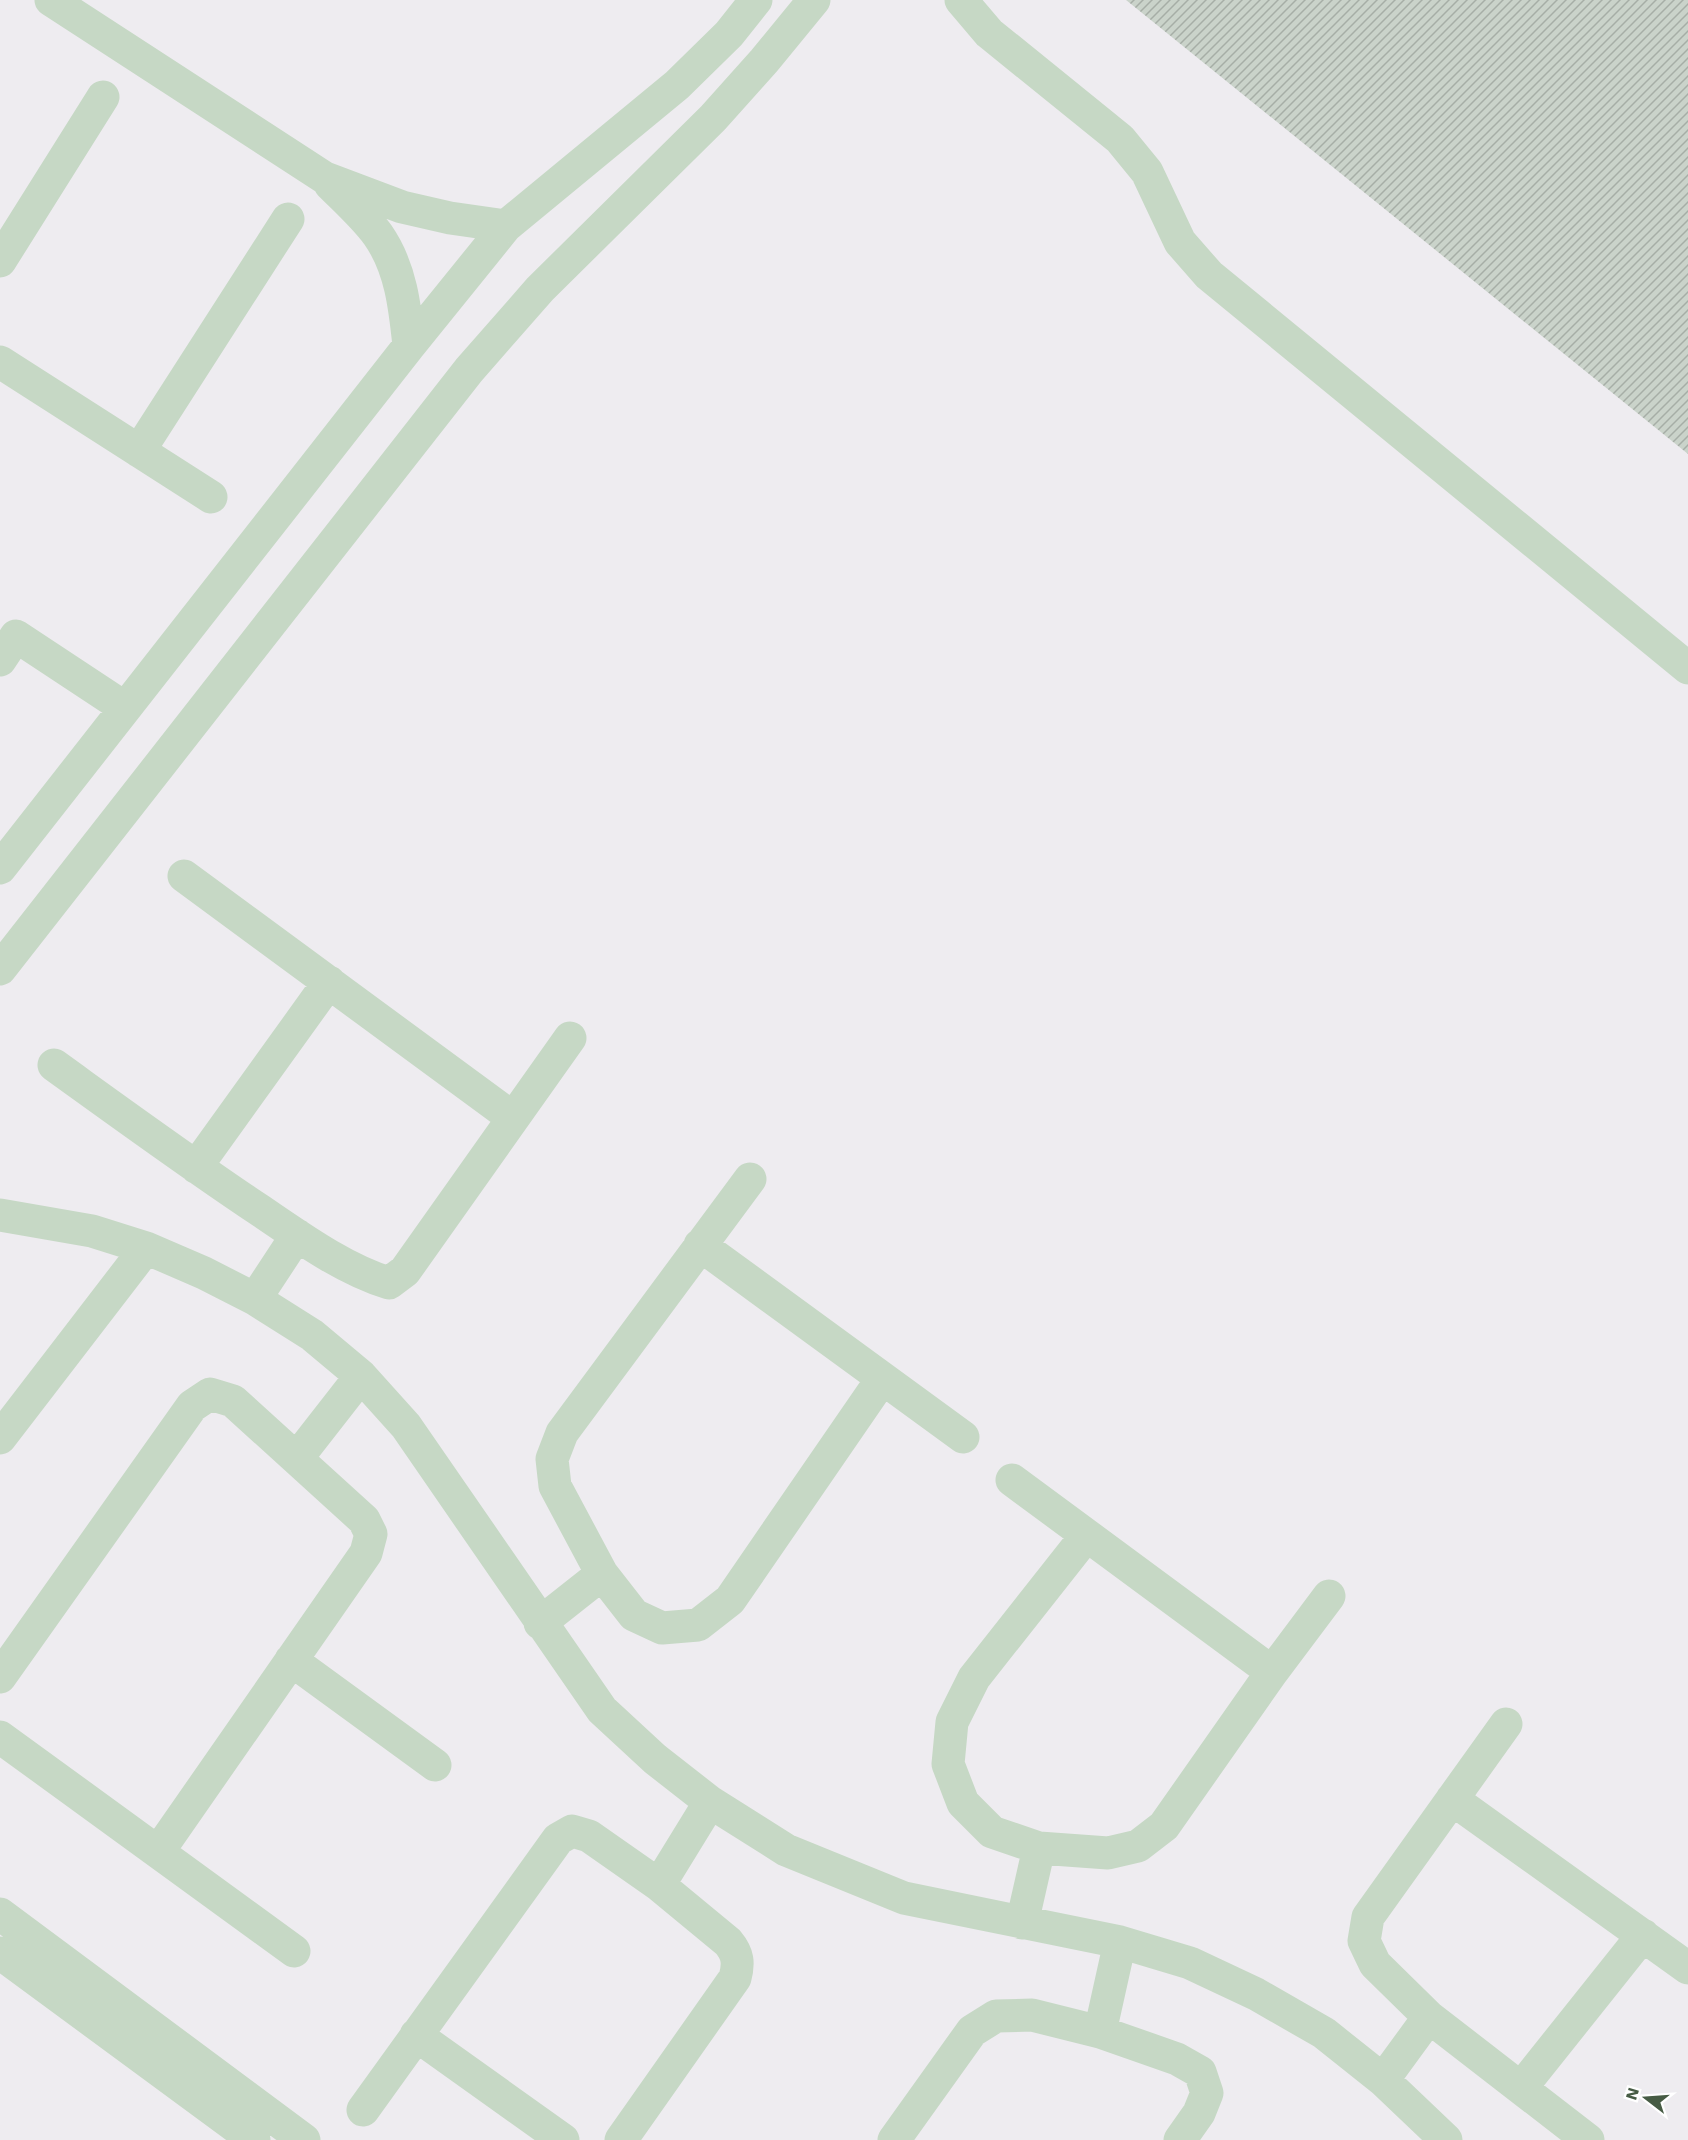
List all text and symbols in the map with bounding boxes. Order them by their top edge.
north arrow [1616,2068,1676,2128]
text: N [1621,2085,1643,2102]

